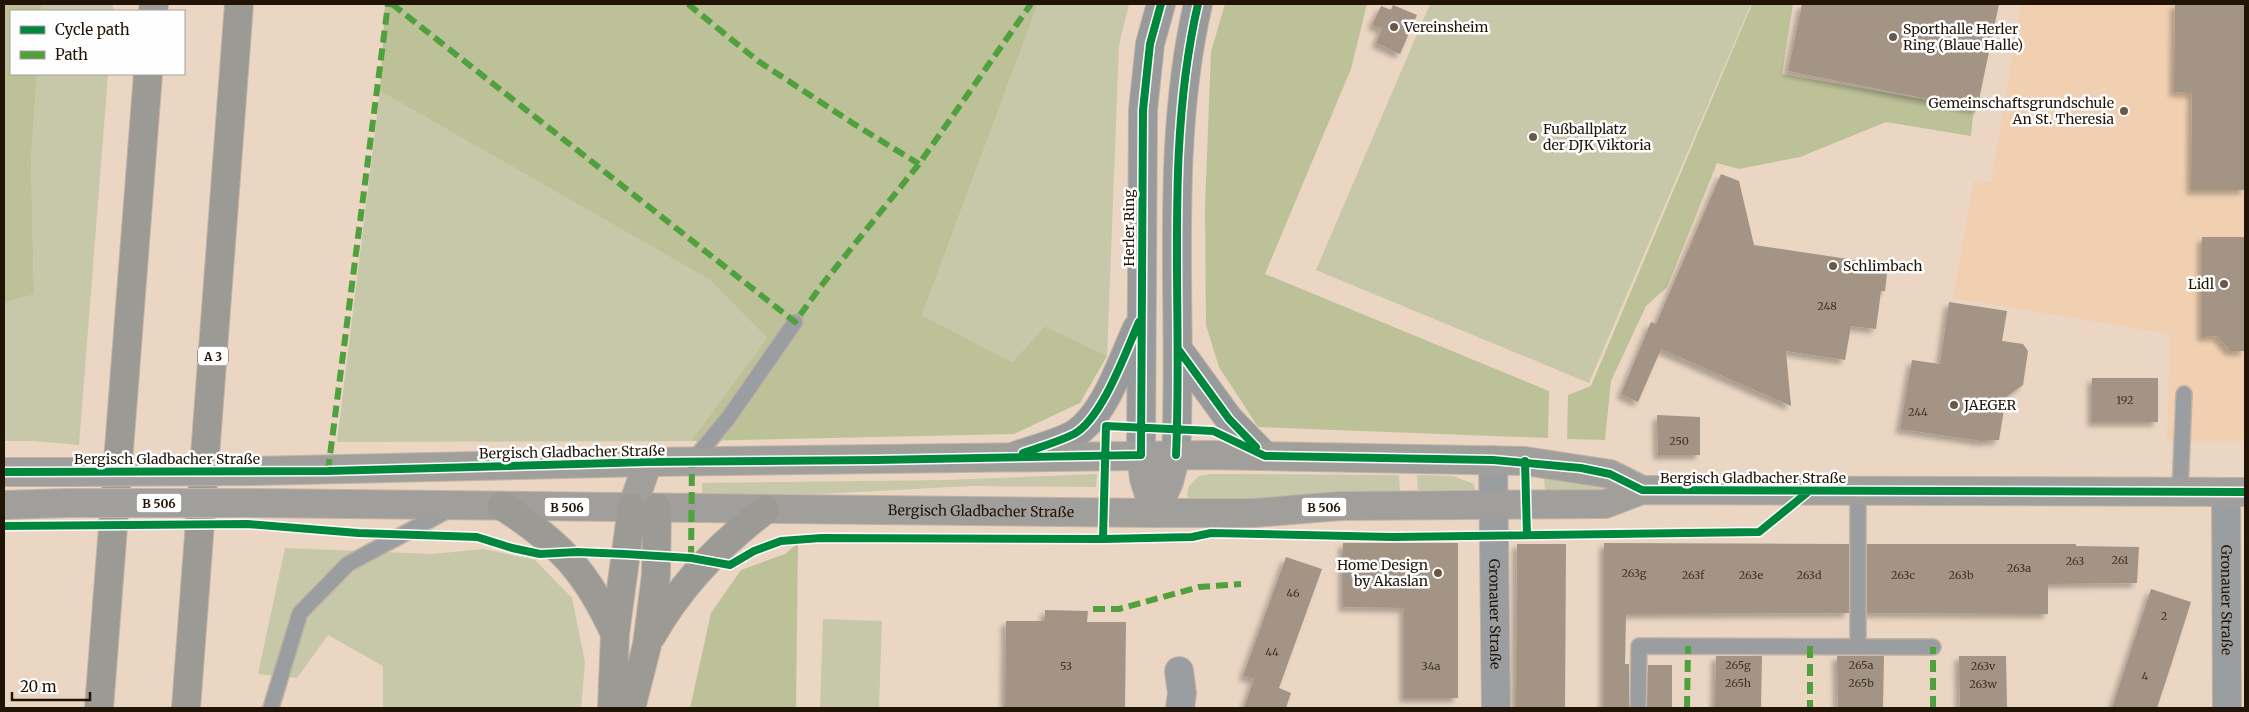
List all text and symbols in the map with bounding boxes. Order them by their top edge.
legend [10,10,185,75]
place label: Vereinsheim [1403,18,1489,36]
text: Cycle path [55,20,130,39]
place label: Sporthalle Herler Ring (Blaue Halle) [1903,20,2023,54]
marker: Vereinsheim [1388,21,1400,33]
marker: Sporthalle Herler Ring (Blaue Halle) [1887,31,1899,43]
text: Path [55,45,88,64]
place label: Gemeinschaftsgrundschule An St. Theresia [1929,94,2114,128]
marker: Gemeinschaftsgrundschule An St. Theresia [2118,105,2130,117]
place label: Fußballplatz der DJK Viktoria [1543,120,1652,154]
marker: Fußballplatz der DJK Viktoria [1527,131,1539,143]
street label: Herler Ring [1120,189,1138,267]
place label: Schlimbach [1843,257,1922,275]
marker: Schlimbach [1827,260,1839,272]
place label: Lidl [2188,275,2215,293]
marker: Lidl [2218,278,2230,290]
house number: 248 [1817,299,1837,313]
road number: A 3 [198,346,228,366]
house number: 192 [2116,393,2134,407]
place label: JAEGER [1963,396,2017,414]
marker: JAEGER [1948,399,1960,411]
house number: 244 [1908,405,1928,419]
house number: 250 [1669,434,1689,448]
street label: Bergisch Gladbacher Straße [479,441,665,463]
street label: Bergisch Gladbacher Straße [74,450,260,468]
street label: Bergisch Gladbacher Straße [1660,469,1846,487]
road number: B 506 [136,493,182,512]
road number: B 506 [544,498,590,516]
road number: B 506 [1302,498,1346,516]
street label: Bergisch Gladbacher Straße [888,501,1074,521]
street label: Gronauer Straße [2217,545,2236,655]
house number: 261 [2111,553,2129,567]
house number: 263 [2066,554,2084,568]
place label: Home Design by Akaslan [1337,556,1428,590]
street label: Gronauer Straße [1485,559,1505,669]
house number: 263a [2007,561,2031,575]
house number: 263g [1622,566,1647,580]
marker: Home Design by Akaslan [1432,567,1444,579]
house number: 263f [1682,568,1705,582]
house number: 263e [1739,568,1763,582]
house number: 263d [1796,568,1822,582]
house number: 263c [1891,568,1915,582]
house number: 263b [1949,568,1974,582]
house number: 46 [1286,586,1300,600]
house number: 2 [2161,609,2167,623]
house number: 44 [1265,645,1279,659]
house number: 265g [1725,658,1751,672]
house number: 265a [1849,658,1873,672]
house number: 53 [1060,659,1072,673]
house number: 34a [1422,659,1441,673]
house number: 263v [1971,659,1996,673]
house number: 4 [2142,669,2149,683]
scale bar [12,670,90,702]
house number: 265h [1725,676,1752,690]
house number: 265b [1848,676,1874,690]
text: 20 m [20,677,57,696]
house number: 263w [1969,677,1998,691]

